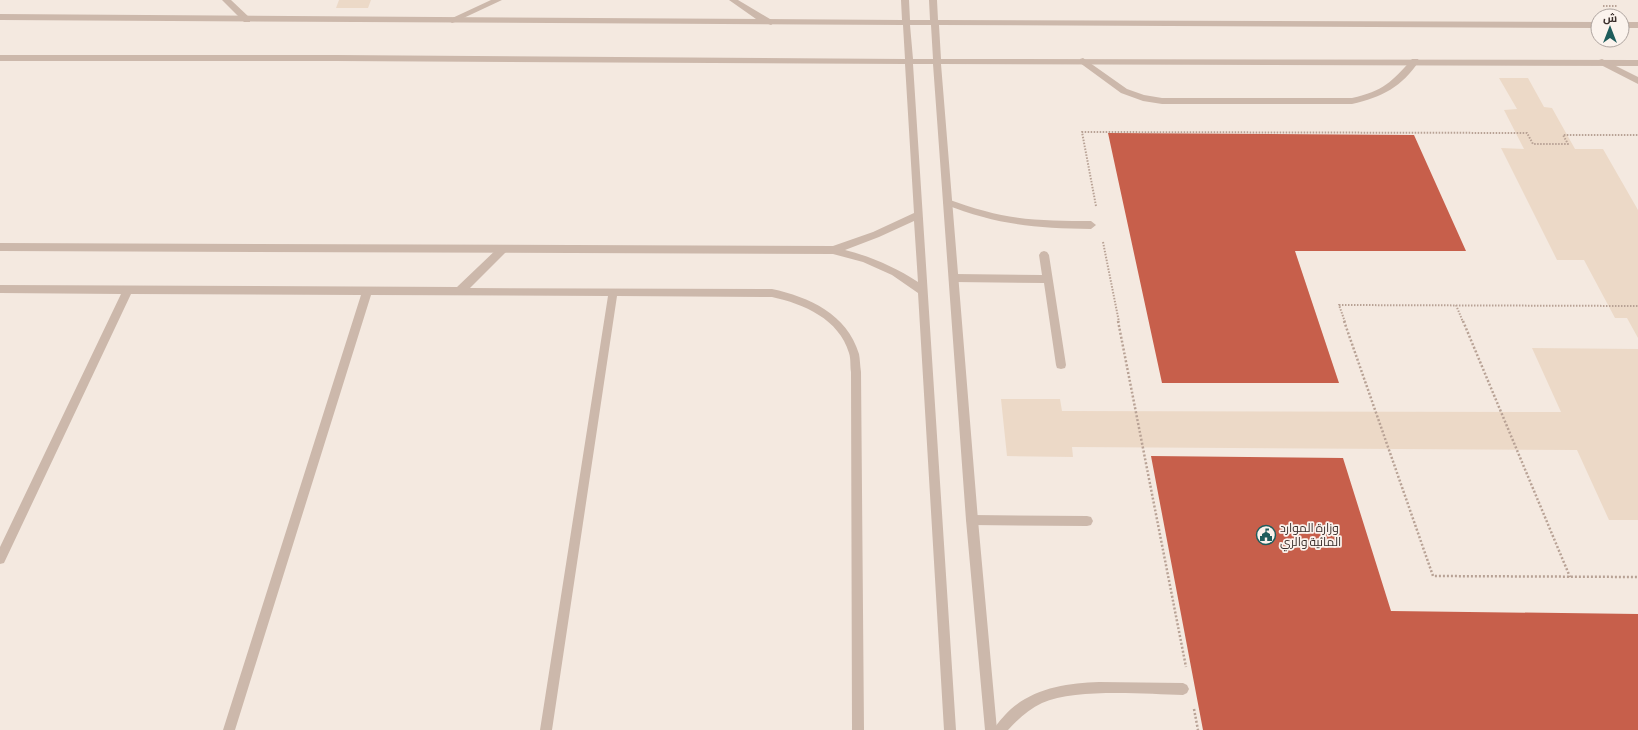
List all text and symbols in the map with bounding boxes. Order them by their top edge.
north arrow [1590,8,1630,48]
text: ش [1603,13,1617,25]
place label: وزارة الموارد المائية والري [1280,522,1341,552]
public building icon: وزارة الموارد المائية والري [1255,524,1277,546]

